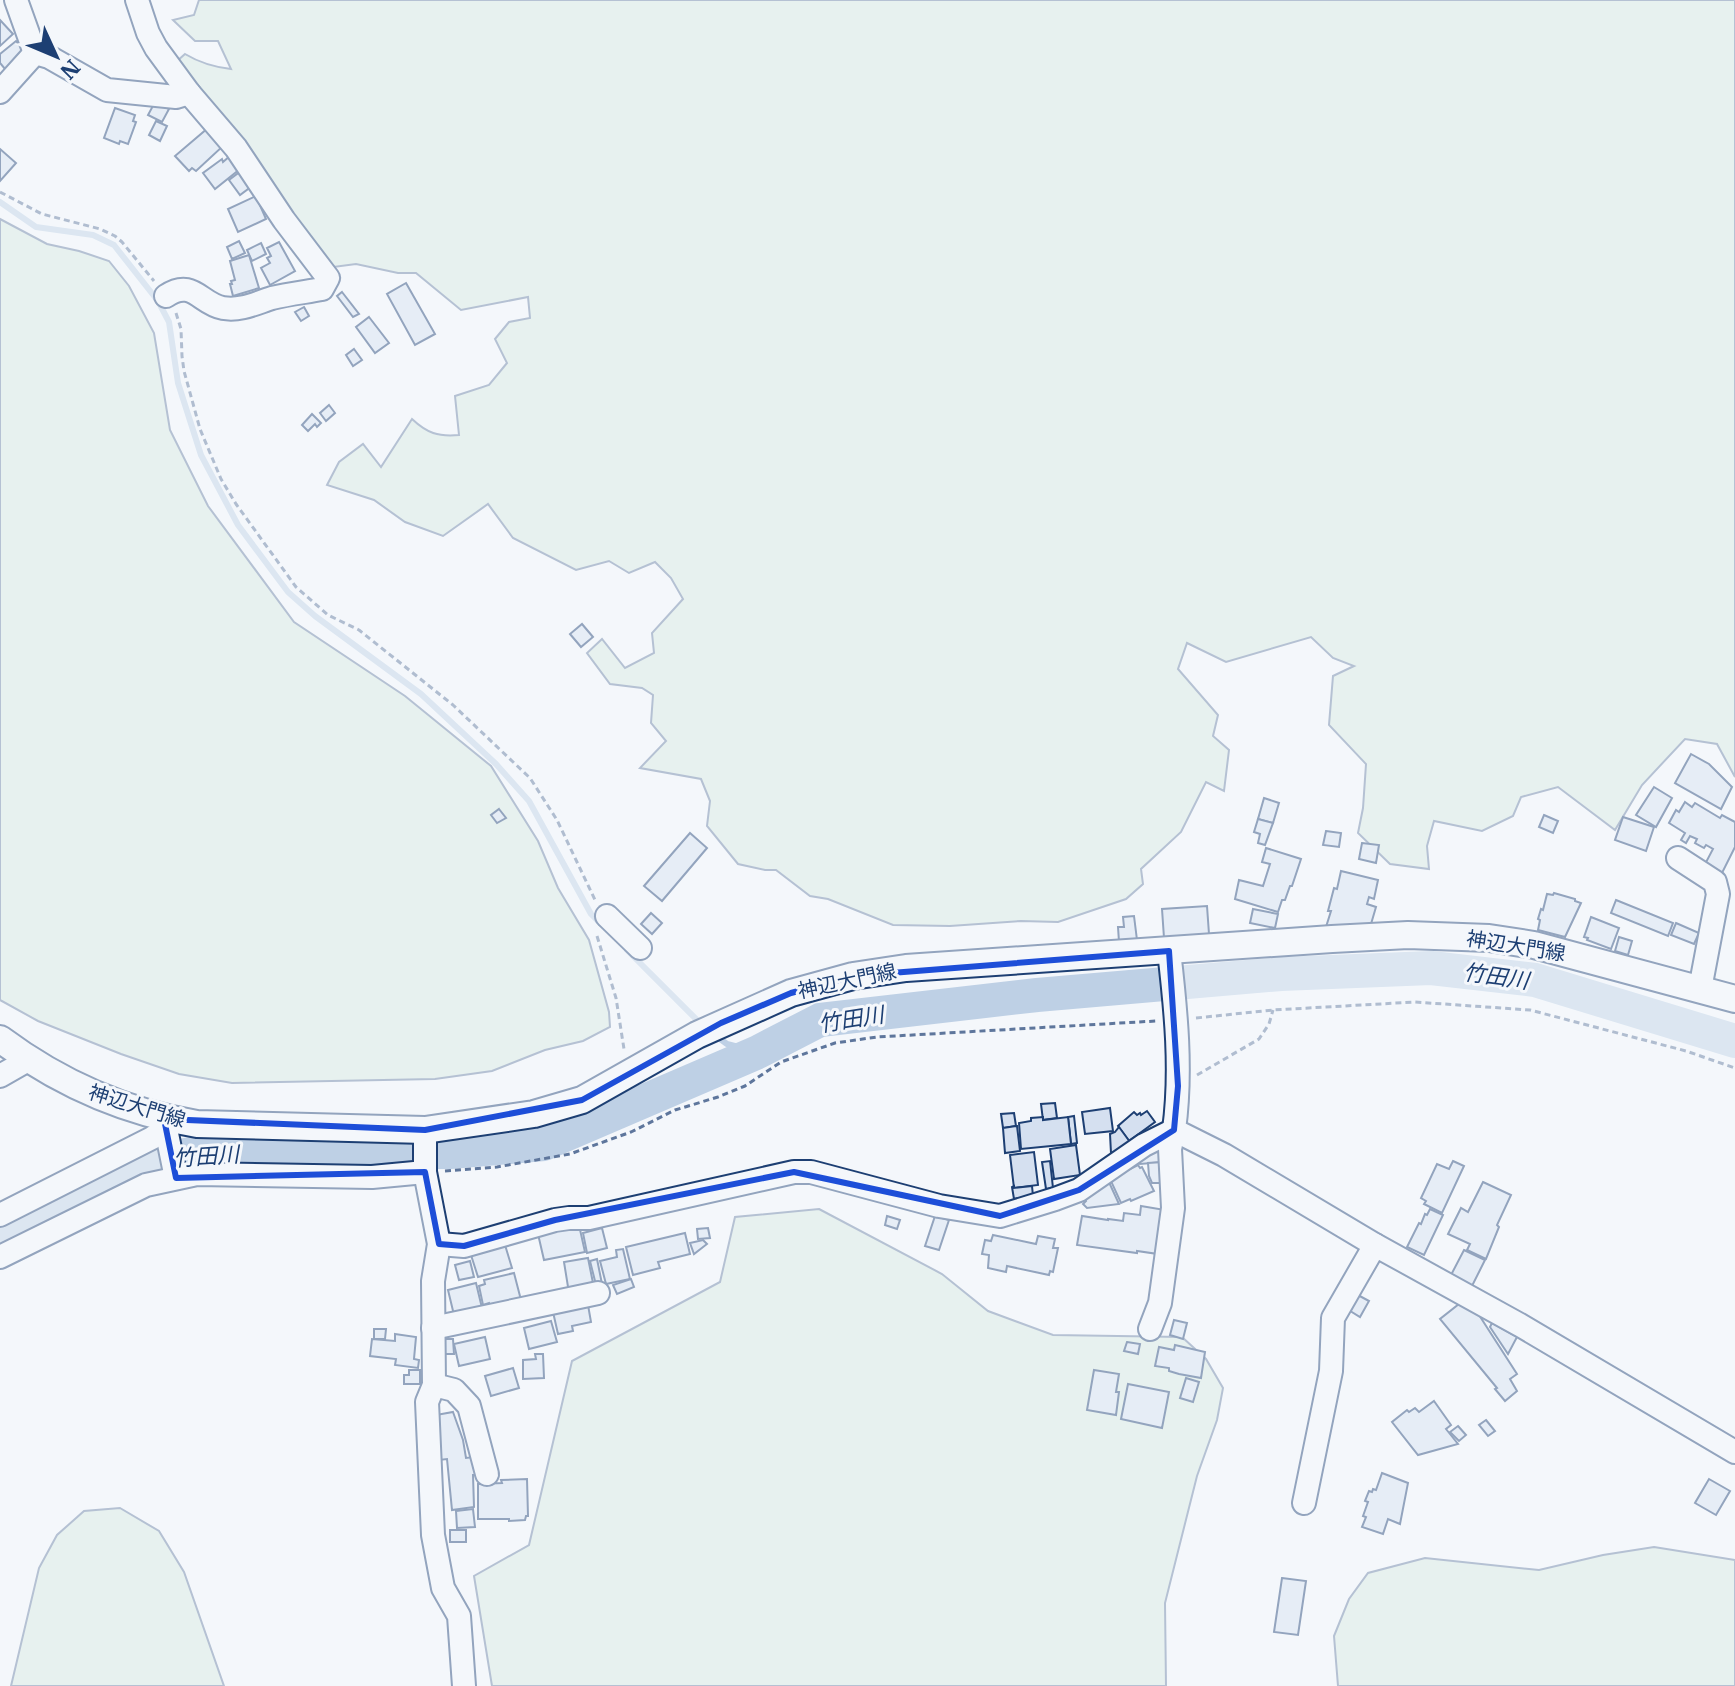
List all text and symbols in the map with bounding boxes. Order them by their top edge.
north arrow [16,16,96,96]
text: N [54,54,87,87]
street label: 神辺大門線 [1465,924,1568,967]
street label: 神辺大門線 [795,957,899,1004]
water label: 竹田川 [1461,957,1533,995]
water label: 竹田川 [816,999,888,1038]
street label: 神辺大門線 [85,1078,189,1133]
water label: 竹田川 [172,1139,242,1172]

